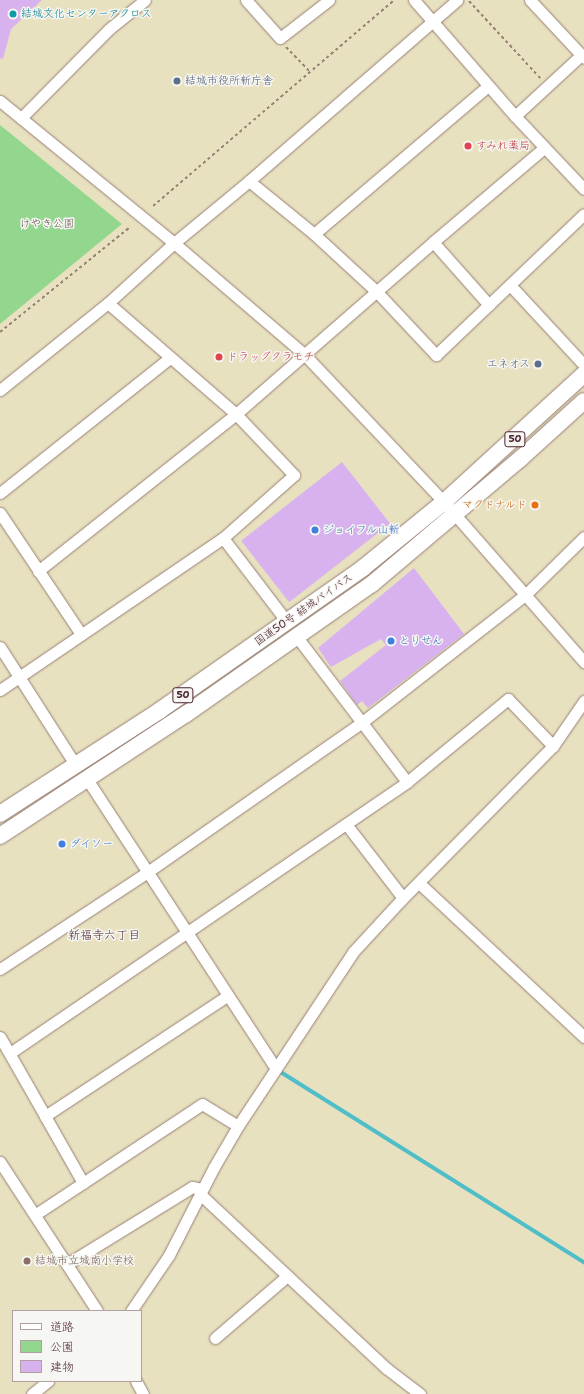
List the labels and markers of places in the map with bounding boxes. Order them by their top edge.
place label: 結城文化センターアクロス [21,7,153,21]
marker: 結城文化センターアクロス [8,9,18,19]
place label: 結城市役所新庁舎 [185,74,273,88]
marker: 結城市役所新庁舎 [172,76,182,86]
place label: すみれ薬局 [476,139,531,153]
marker: すみれ薬局 [463,141,473,151]
place label: ドラッグクラモチ [227,350,315,364]
marker: ドラッグクラモチ [214,352,224,362]
place label: エネオス [486,357,530,371]
marker: エネオス [533,359,543,369]
place label: マクドナルド [461,498,527,512]
marker: マクドナルド [530,500,540,510]
place label: ジョイフル山新 [323,523,400,537]
marker: ジョイフル山新 [310,525,320,535]
place label: とりせん [399,634,443,648]
marker: とりせん [386,636,396,646]
place label: ダイソー [70,837,114,851]
marker: ダイソー [57,839,67,849]
place label: 結城市立城南小学校 [35,1254,134,1268]
marker: 結城市立城南小学校 [22,1256,32,1266]

